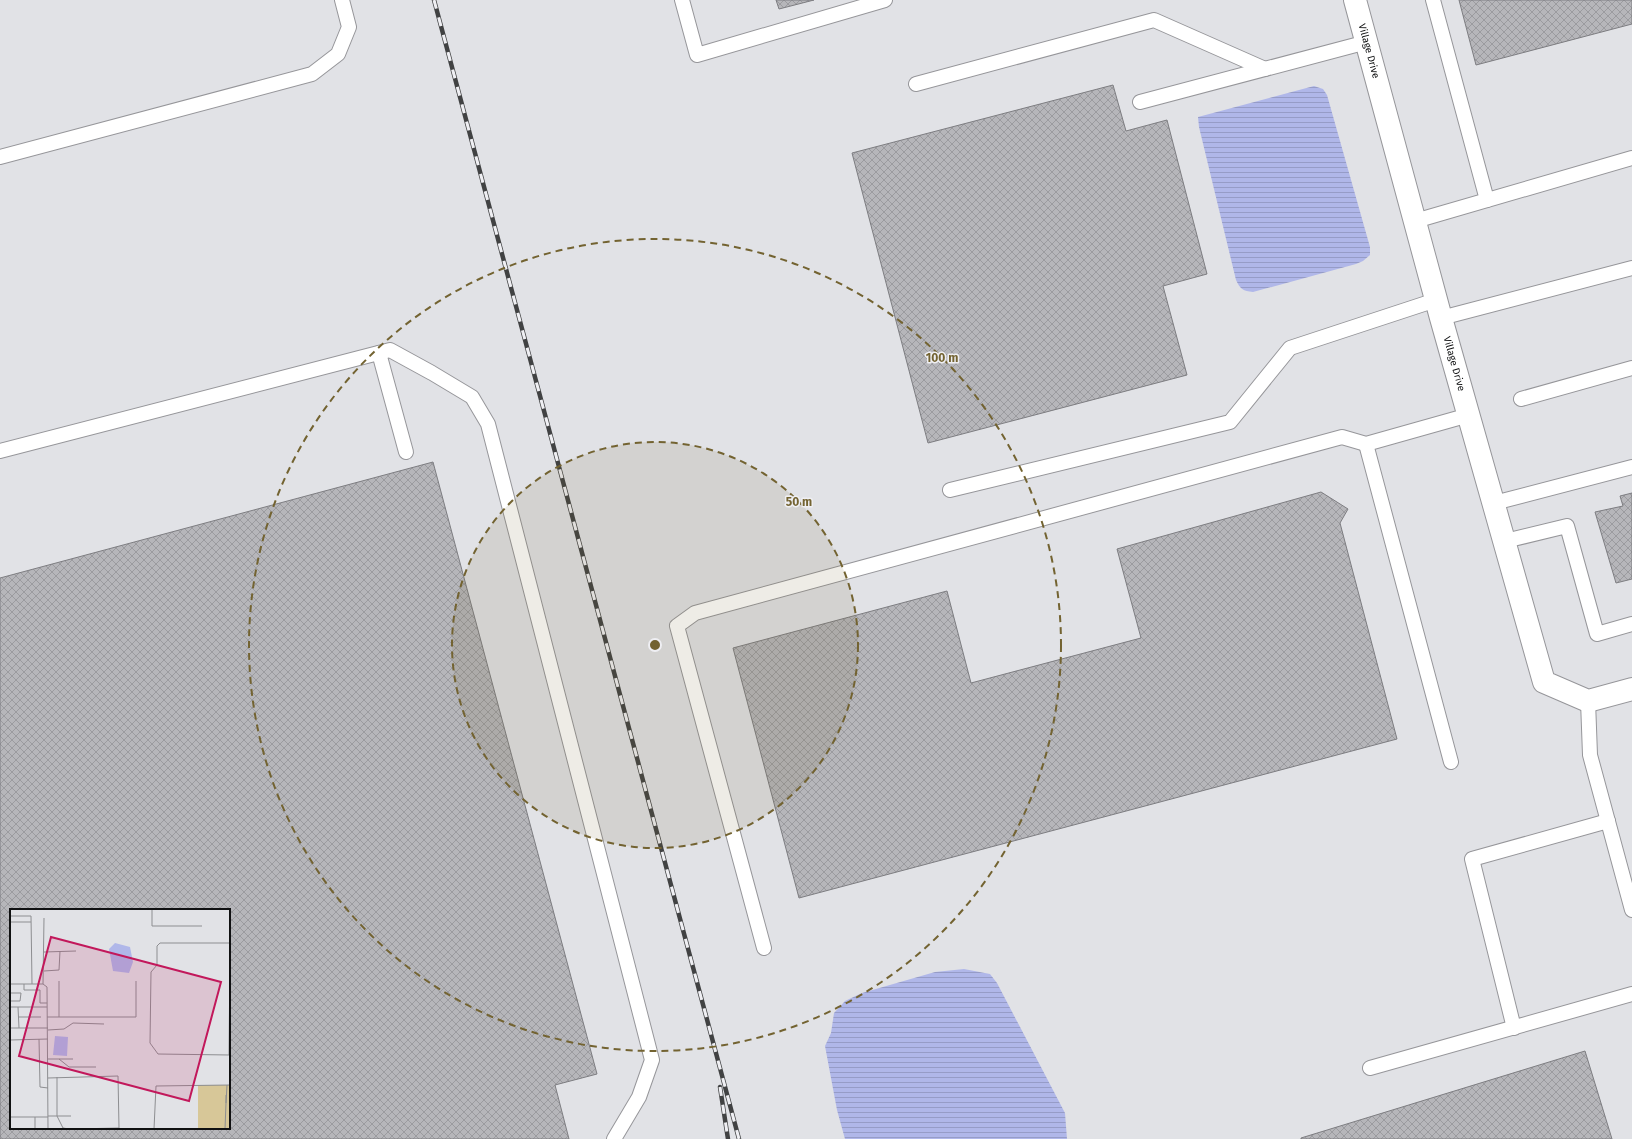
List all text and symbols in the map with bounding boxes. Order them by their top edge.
street label: Village Drive [1356,22,1382,80]
street label: Village Drive [1441,335,1467,392]
text: 100 m [926,351,958,365]
text: 50 m [786,495,812,509]
centre of rings [648,638,662,652]
inset map [10,909,230,1129]

